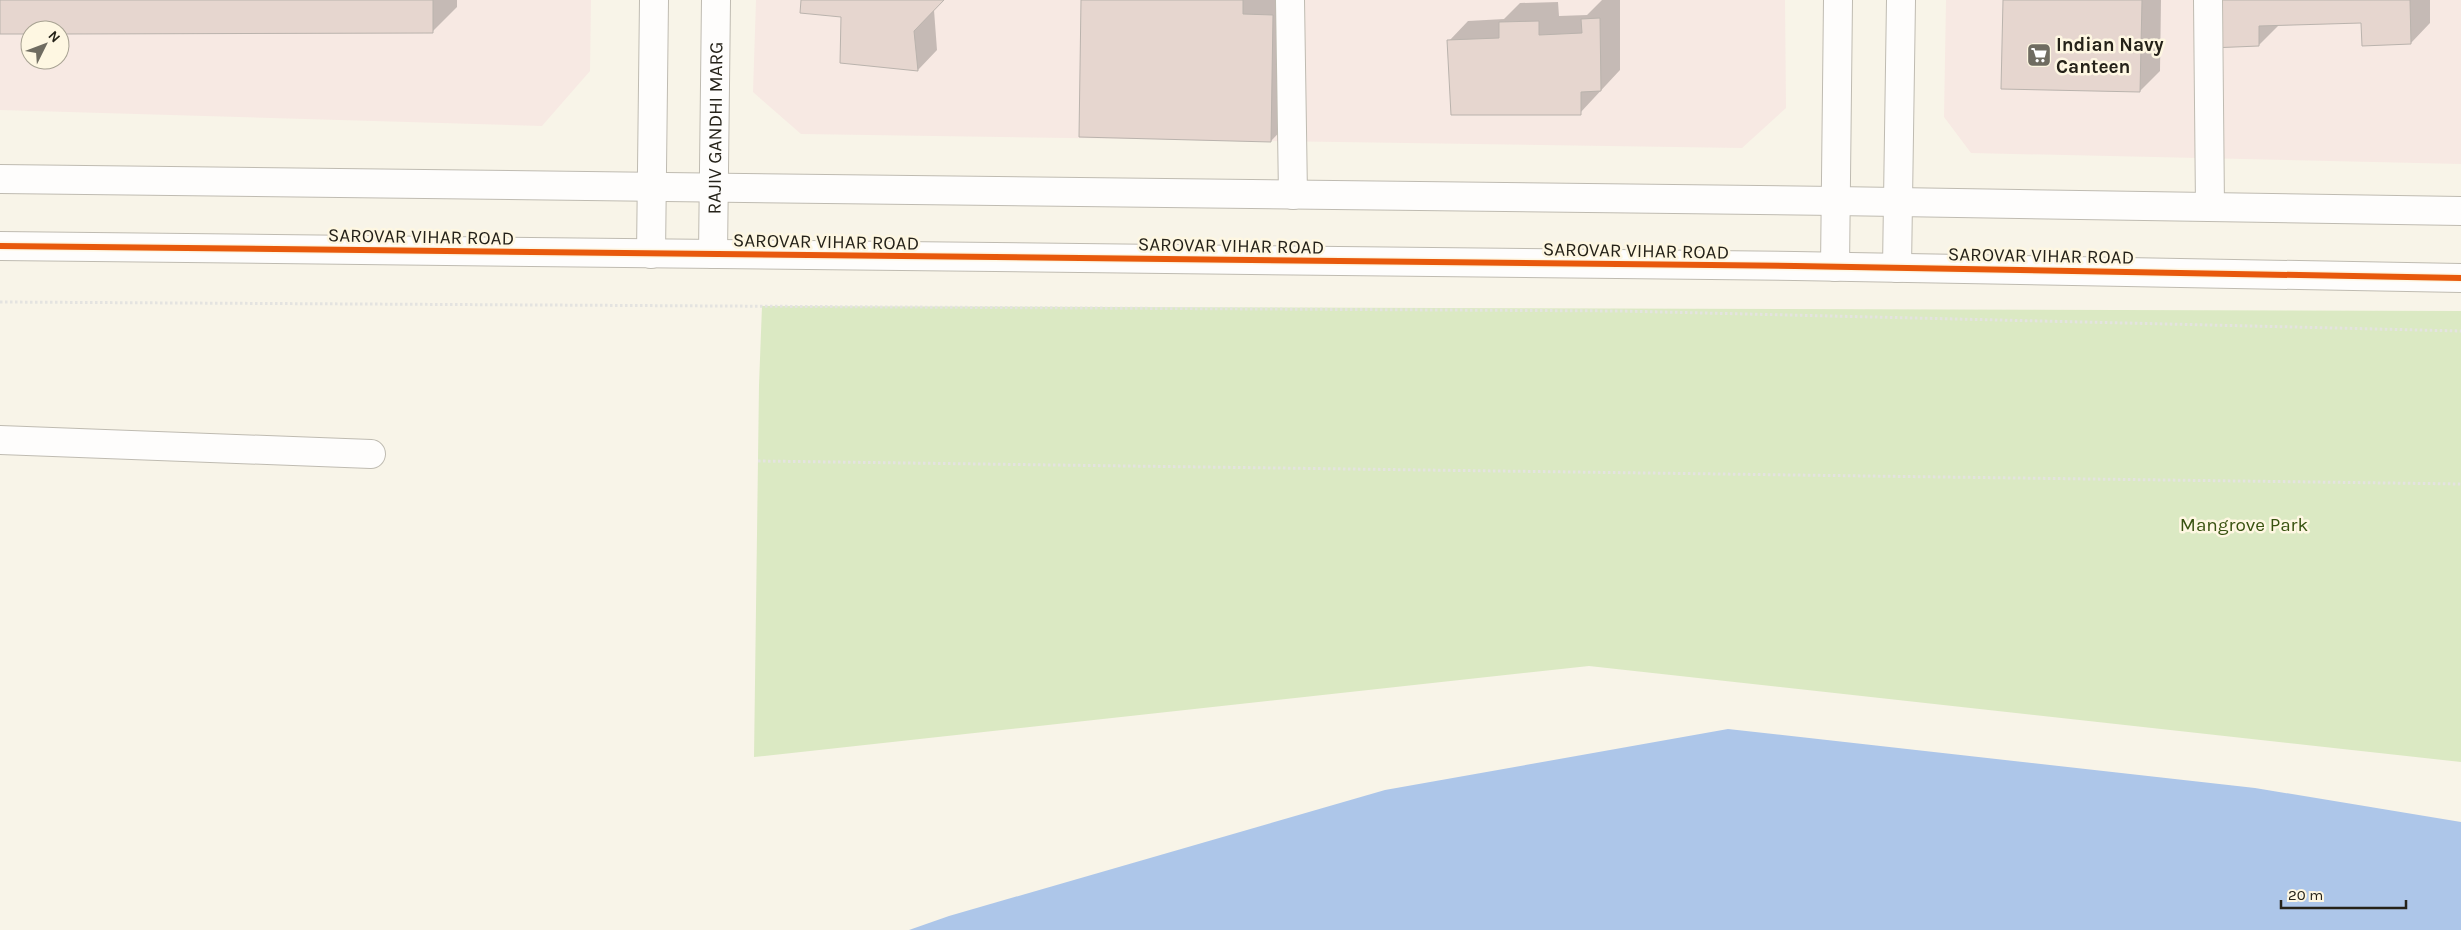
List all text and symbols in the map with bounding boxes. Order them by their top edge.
north arrow [20,20,70,70]
text: N [45,27,64,46]
place label: Indian Navy Canteen [2056,34,2164,78]
street label: RAJIV GANDHI MARG [703,41,728,215]
supermarket icon: Indian Navy Canteen [2026,42,2052,68]
street label: SAROVAR VIHAR ROAD [328,224,514,250]
street label: SAROVAR VIHAR ROAD [733,229,919,255]
street label: SAROVAR VIHAR ROAD [1138,233,1324,259]
street label: SAROVAR VIHAR ROAD [1543,238,1729,264]
street label: SAROVAR VIHAR ROAD [1948,243,2134,269]
park label: Mangrove Park [2180,514,2308,536]
scale bar [2281,878,2406,910]
text: 20 m [2288,886,2323,904]

